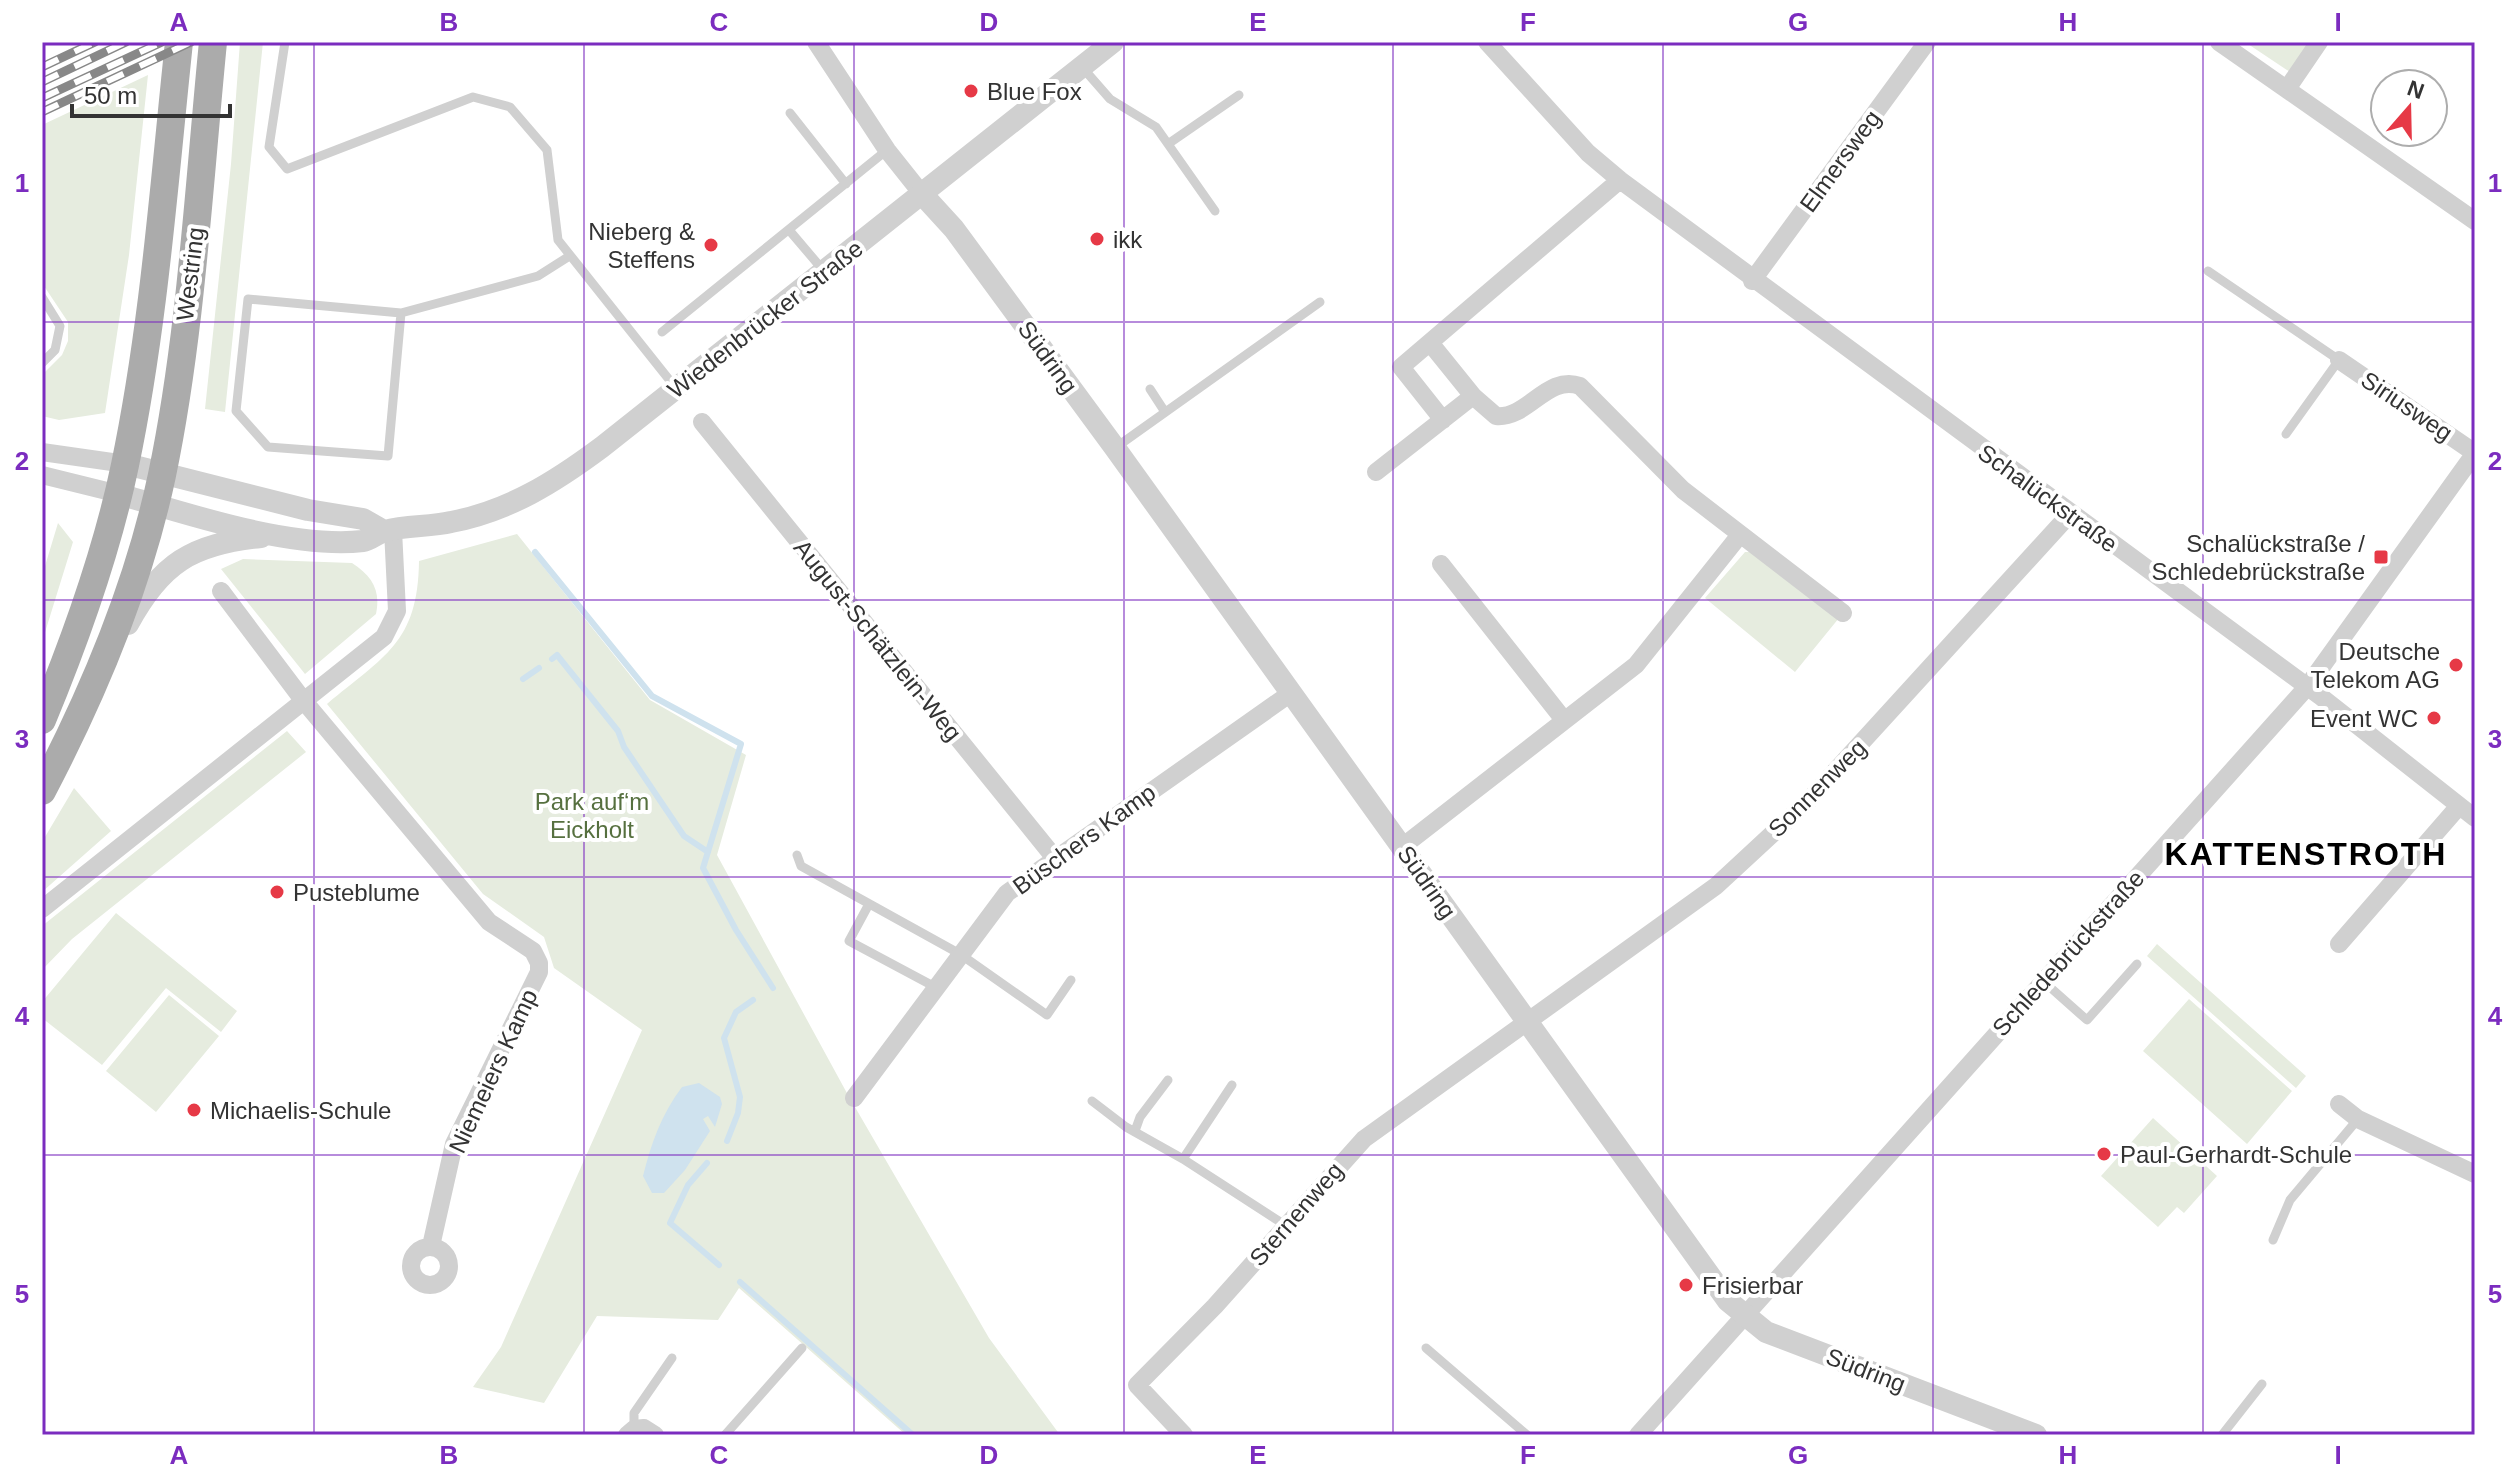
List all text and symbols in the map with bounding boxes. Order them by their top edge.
text: A [170,7,189,37]
text: B [440,7,458,37]
text: C [710,7,729,37]
text: D [980,7,998,37]
text: E [1249,7,1267,37]
text: F [1520,7,1536,37]
text: G [1788,7,1808,37]
text: H [2059,7,2077,37]
text: I [2334,7,2342,37]
scale bar [72,68,230,118]
north arrow [2369,68,2449,148]
text: N [2404,75,2427,104]
place label: Blue Fox [987,78,1082,105]
text: 50 m [84,82,137,109]
marker: Blue Fox [962,82,980,100]
street label: Elmersweg [1794,105,1886,217]
text: 1 [15,168,29,198]
text: 1 [2488,168,2502,198]
place label: Nieberg & Steffens [588,218,695,273]
street label: Westring [171,226,209,322]
place label: ikk [1113,226,1143,253]
marker: ikk [1088,230,1106,248]
street label: Wiedenbrücker Straße [662,234,868,404]
marker: Nieberg & Steffens [702,236,720,254]
street label: Südring [1013,316,1083,398]
street label: Siriusweg [2356,366,2458,446]
street label: Schalückstraße [1973,438,2123,558]
text: 2 [15,446,29,476]
text: 2 [2488,446,2502,476]
place label: Schalückstraße / Schledebrückstraße [2152,530,2365,585]
street label: August-Schätzlein-Weg [789,534,967,746]
marker: Schalückstraße / Schledebrückstraße [2372,548,2390,566]
place label: Deutsche Telekom AG [2311,638,2440,693]
marker: Deutsche Telekom AG [2447,656,2465,674]
place label: Event WC [2310,705,2418,732]
marker: Event WC [2425,709,2443,727]
text: 3 [15,724,29,754]
text: 3 [2488,724,2502,754]
street label: Sonnenweg [1763,734,1871,842]
street label: Büschers Kamp [1008,778,1160,900]
park label: Park auf‘m Eickholt [535,788,649,843]
district label: KATTENSTROTH [2165,836,2447,872]
street label: Südring [1392,840,1462,924]
street label: Schledebrückstraße [1987,865,2149,1041]
place label: Pusteblume [293,879,420,906]
marker: Pusteblume [268,883,286,901]
street label: Niemeiers Kamp [443,985,543,1157]
text: 4 [15,1001,30,1031]
text: 4 [2488,1001,2503,1031]
place label: Michaelis-Schule [210,1097,391,1124]
marker: Michaelis-Schule [185,1101,203,1119]
place label: Paul-Gerhardt-Schule [2120,1141,2352,1168]
marker: Paul-Gerhardt-Schule [2095,1145,2113,1163]
street label: Sternenweg [1244,1157,1348,1271]
place label: Frisierbar [1702,1272,1803,1299]
marker: Frisierbar [1677,1276,1695,1294]
text: 5 [15,1279,29,1309]
text: 5 [2488,1279,2502,1309]
street label: Südring [1823,1343,1909,1397]
text: A [170,1440,189,1470]
text: B [440,1440,458,1470]
text: C [710,1440,729,1470]
text: D [980,1440,998,1470]
text: E [1249,1440,1267,1470]
text: F [1520,1440,1536,1470]
text: G [1788,1440,1808,1470]
text: H [2059,1440,2077,1470]
text: I [2334,1440,2342,1470]

